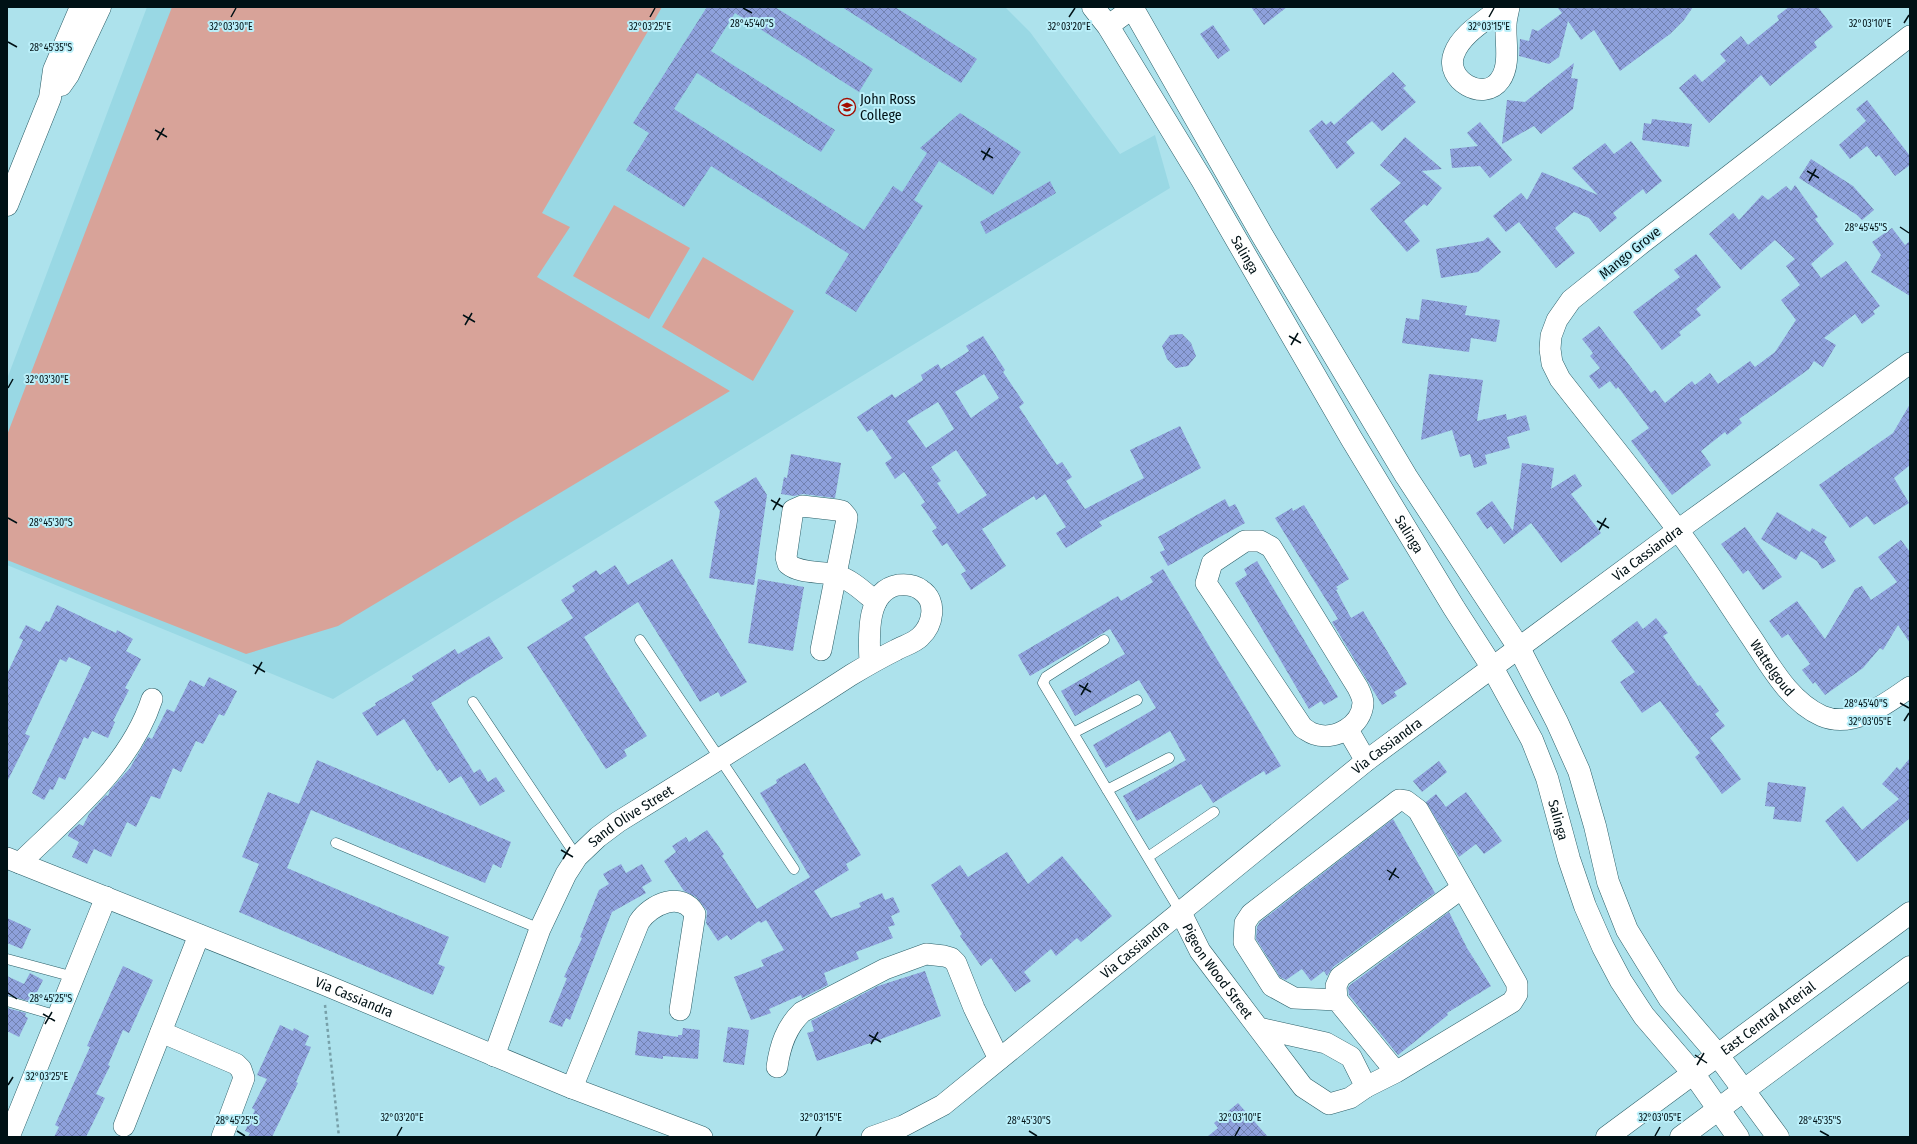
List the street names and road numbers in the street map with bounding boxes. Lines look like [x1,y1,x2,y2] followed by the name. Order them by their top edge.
[1596,223,1664,283] street label: Mango Grove
[1227,233,1263,277] street label: Salinga
[1391,512,1427,556] street label: Salinga
[1609,521,1686,584] street label: Via Cassiandra
[1747,636,1798,700] street label: Wattelgoud
[1348,714,1425,778] street label: Via Cassiandra
[584,781,677,850] street label: Sand Olive Street
[1545,798,1572,842] street label: Salinga
[1097,916,1172,982] street label: Via Cassiandra
[1179,920,1257,1022] street label: Pigeon Wood Street
[313,973,396,1021] street label: Via Cassiandra
[1717,977,1819,1059] street label: East Central Arterial

